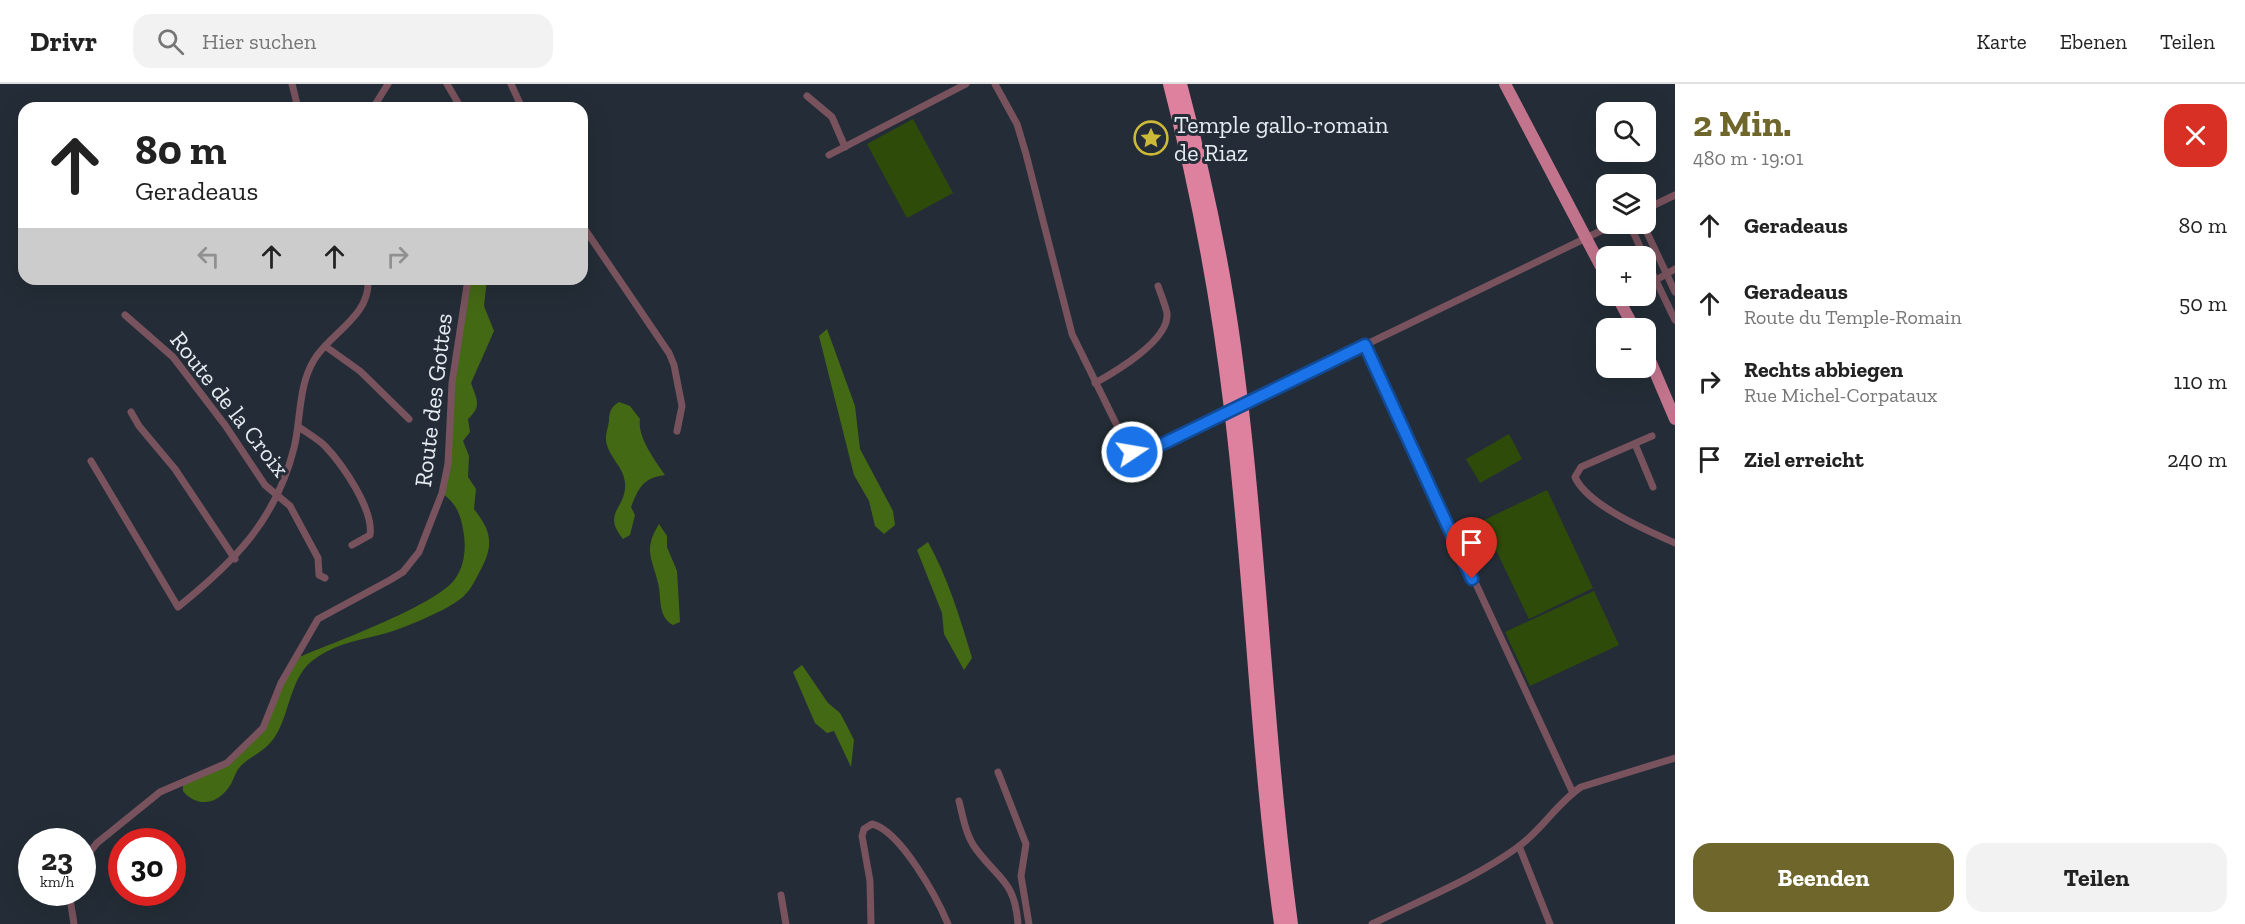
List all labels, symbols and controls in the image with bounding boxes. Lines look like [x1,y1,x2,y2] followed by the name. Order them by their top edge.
[133,14,553,68] search box
[30,25,97,58] text: Drivr
[154,25,187,58] icon: search
[202,28,316,55] text: Hier suchen
[1977,29,2027,54] text: Karte
[2060,29,2127,54] text: Ebenen
[2160,29,2215,54] text: Teilen
[1596,102,1656,378] map controls
[1596,102,1656,162] button: search
[1693,102,1792,145] text: 2 Min.
[2164,104,2227,167] button: close
[1174,110,1389,167] place label: Temple gallo-romain de Riaz
[1133,120,1169,156] place icon: Temple gallo-romain de Riaz
[135,124,226,175] text: 80 m
[36,126,114,204] icon: ahead
[1693,146,1803,170] text: 480 m · 19:01
[1596,174,1656,234] button: layers
[135,175,258,207] text: Geradeaus
[1693,209,1726,242] icon: ahead
[1744,212,1848,239] text: Geradeaus
[2179,212,2227,239] text: 80 m
[192,240,225,273] icon: left
[255,240,288,273] icon: ahead
[318,240,351,273] icon: ahead
[381,240,414,273] icon: right
[1596,246,1656,306] button: +
[1744,278,1848,305] text: Geradeaus
[1693,287,1726,320] icon: ahead
[2179,290,2227,317] text: 50 m
[1744,305,1962,329] text: Route du Temple-Romain
[408,311,458,489] street label: Route des Gottes
[1596,318,1656,378] button: −
[164,326,296,482] street label: Route de la Croix
[1744,356,1903,383] text: Rechts abbiegen
[1693,365,1726,398] icon: right
[2173,368,2227,395] text: 110 m
[1744,383,1937,407] text: Rue Michel-Corpataux
[1100,420,1164,484] position arrow
[1693,443,1726,476] icon: arrive
[1744,446,1864,473] text: Ziel erreicht
[2167,446,2227,473] text: 240 m
[1446,517,1497,579] pin
[1455,526,1488,559] icon: arrive
[108,828,186,906] speed limit sign: 30
[41,842,73,878] text: 23
[1693,843,1954,912] button: Beenden
[1966,843,2227,912] button: Teilen
[40,873,74,891] text: km/h

